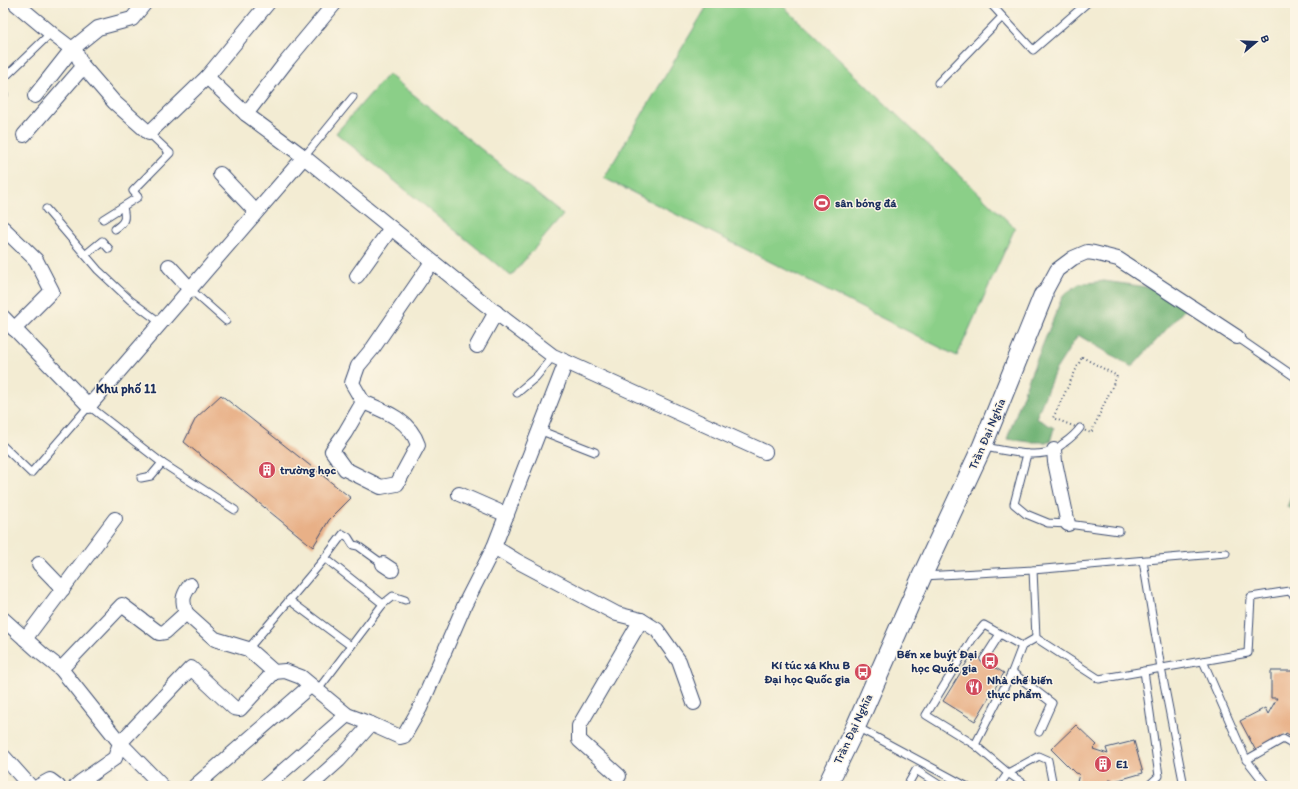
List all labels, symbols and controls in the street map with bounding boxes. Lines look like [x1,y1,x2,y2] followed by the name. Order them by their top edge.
[1236,22,1276,62] north arrow
[1258,33,1272,44] text: B
[812,193,832,213] sports icon: sân bóng đá
[835,196,897,211] place label: sân bóng đá
[96,381,156,397] district label: Khu phố 11
[966,396,1008,472] street label: Trần Đại Nghĩa
[257,460,277,480] building icon: trường học
[280,463,336,478] place label: trường học
[897,647,977,676] place label: Bến xe buýt Đại học Quốc gia
[980,651,1000,671] bus stop icon: Bến xe buýt Đại học Quốc gia
[764,658,850,687] place label: Kí túc xá Khu B Đại học Quốc gia
[853,662,873,682] bus stop icon: Kí túc xá Khu B Đại học Quốc gia
[987,673,1053,702] place label: Nhà chế biến thực phẩm
[964,677,984,697] restaurant icon: Nhà chế biến thực phẩm
[831,692,875,766] street label: Trần Đại Nghĩa
[1093,754,1113,774] building icon: E1
[1116,757,1129,771] place label: E1

